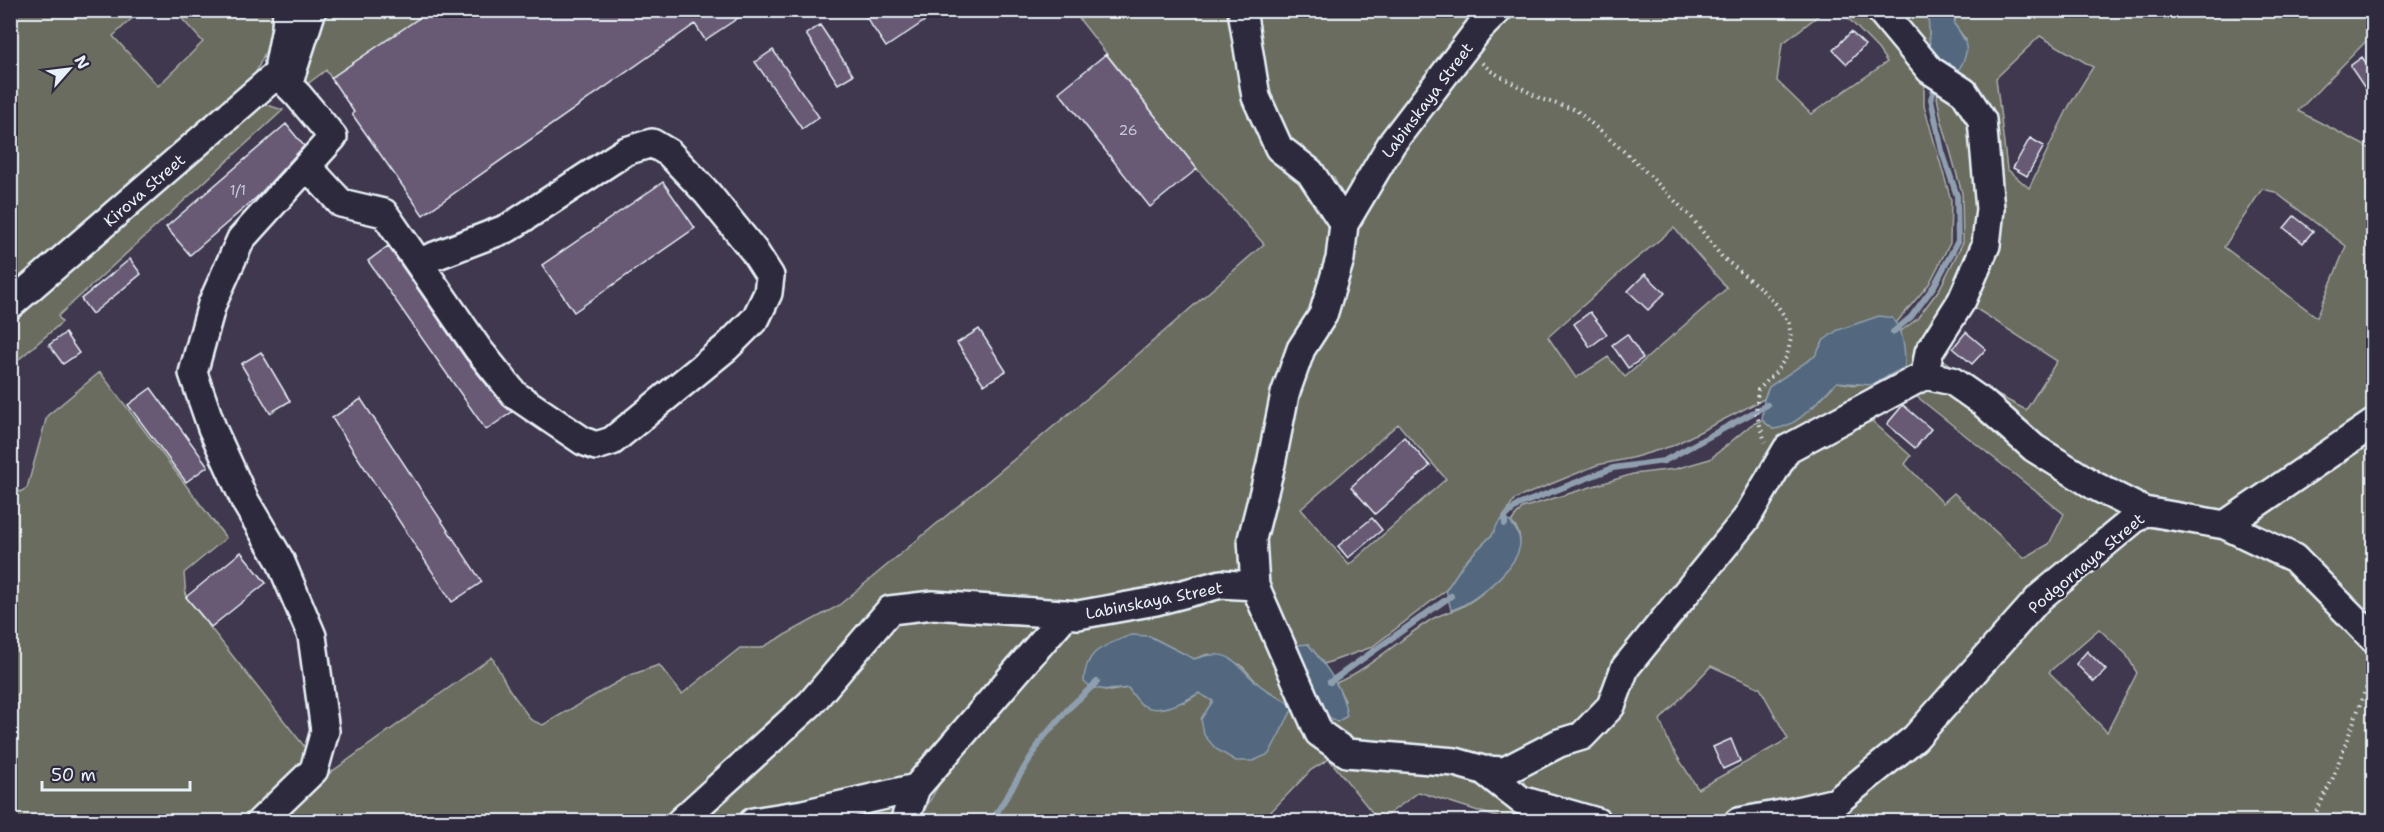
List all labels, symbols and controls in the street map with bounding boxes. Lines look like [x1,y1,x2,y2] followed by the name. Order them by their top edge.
[1377,38,1478,162] street label: Labinskaya Street
[39,39,99,99] north arrow
[70,52,94,73] text: N
[1119,121,1138,139] house number: 26
[99,149,189,232] street label: Kirova Street
[230,181,246,199] house number: 1/1
[2024,509,2149,618] street label: Podgornaya Street
[1084,577,1224,624] street label: Labinskaya Street
[42,754,190,792] scale bar
[51,763,96,787] text: 50 m

